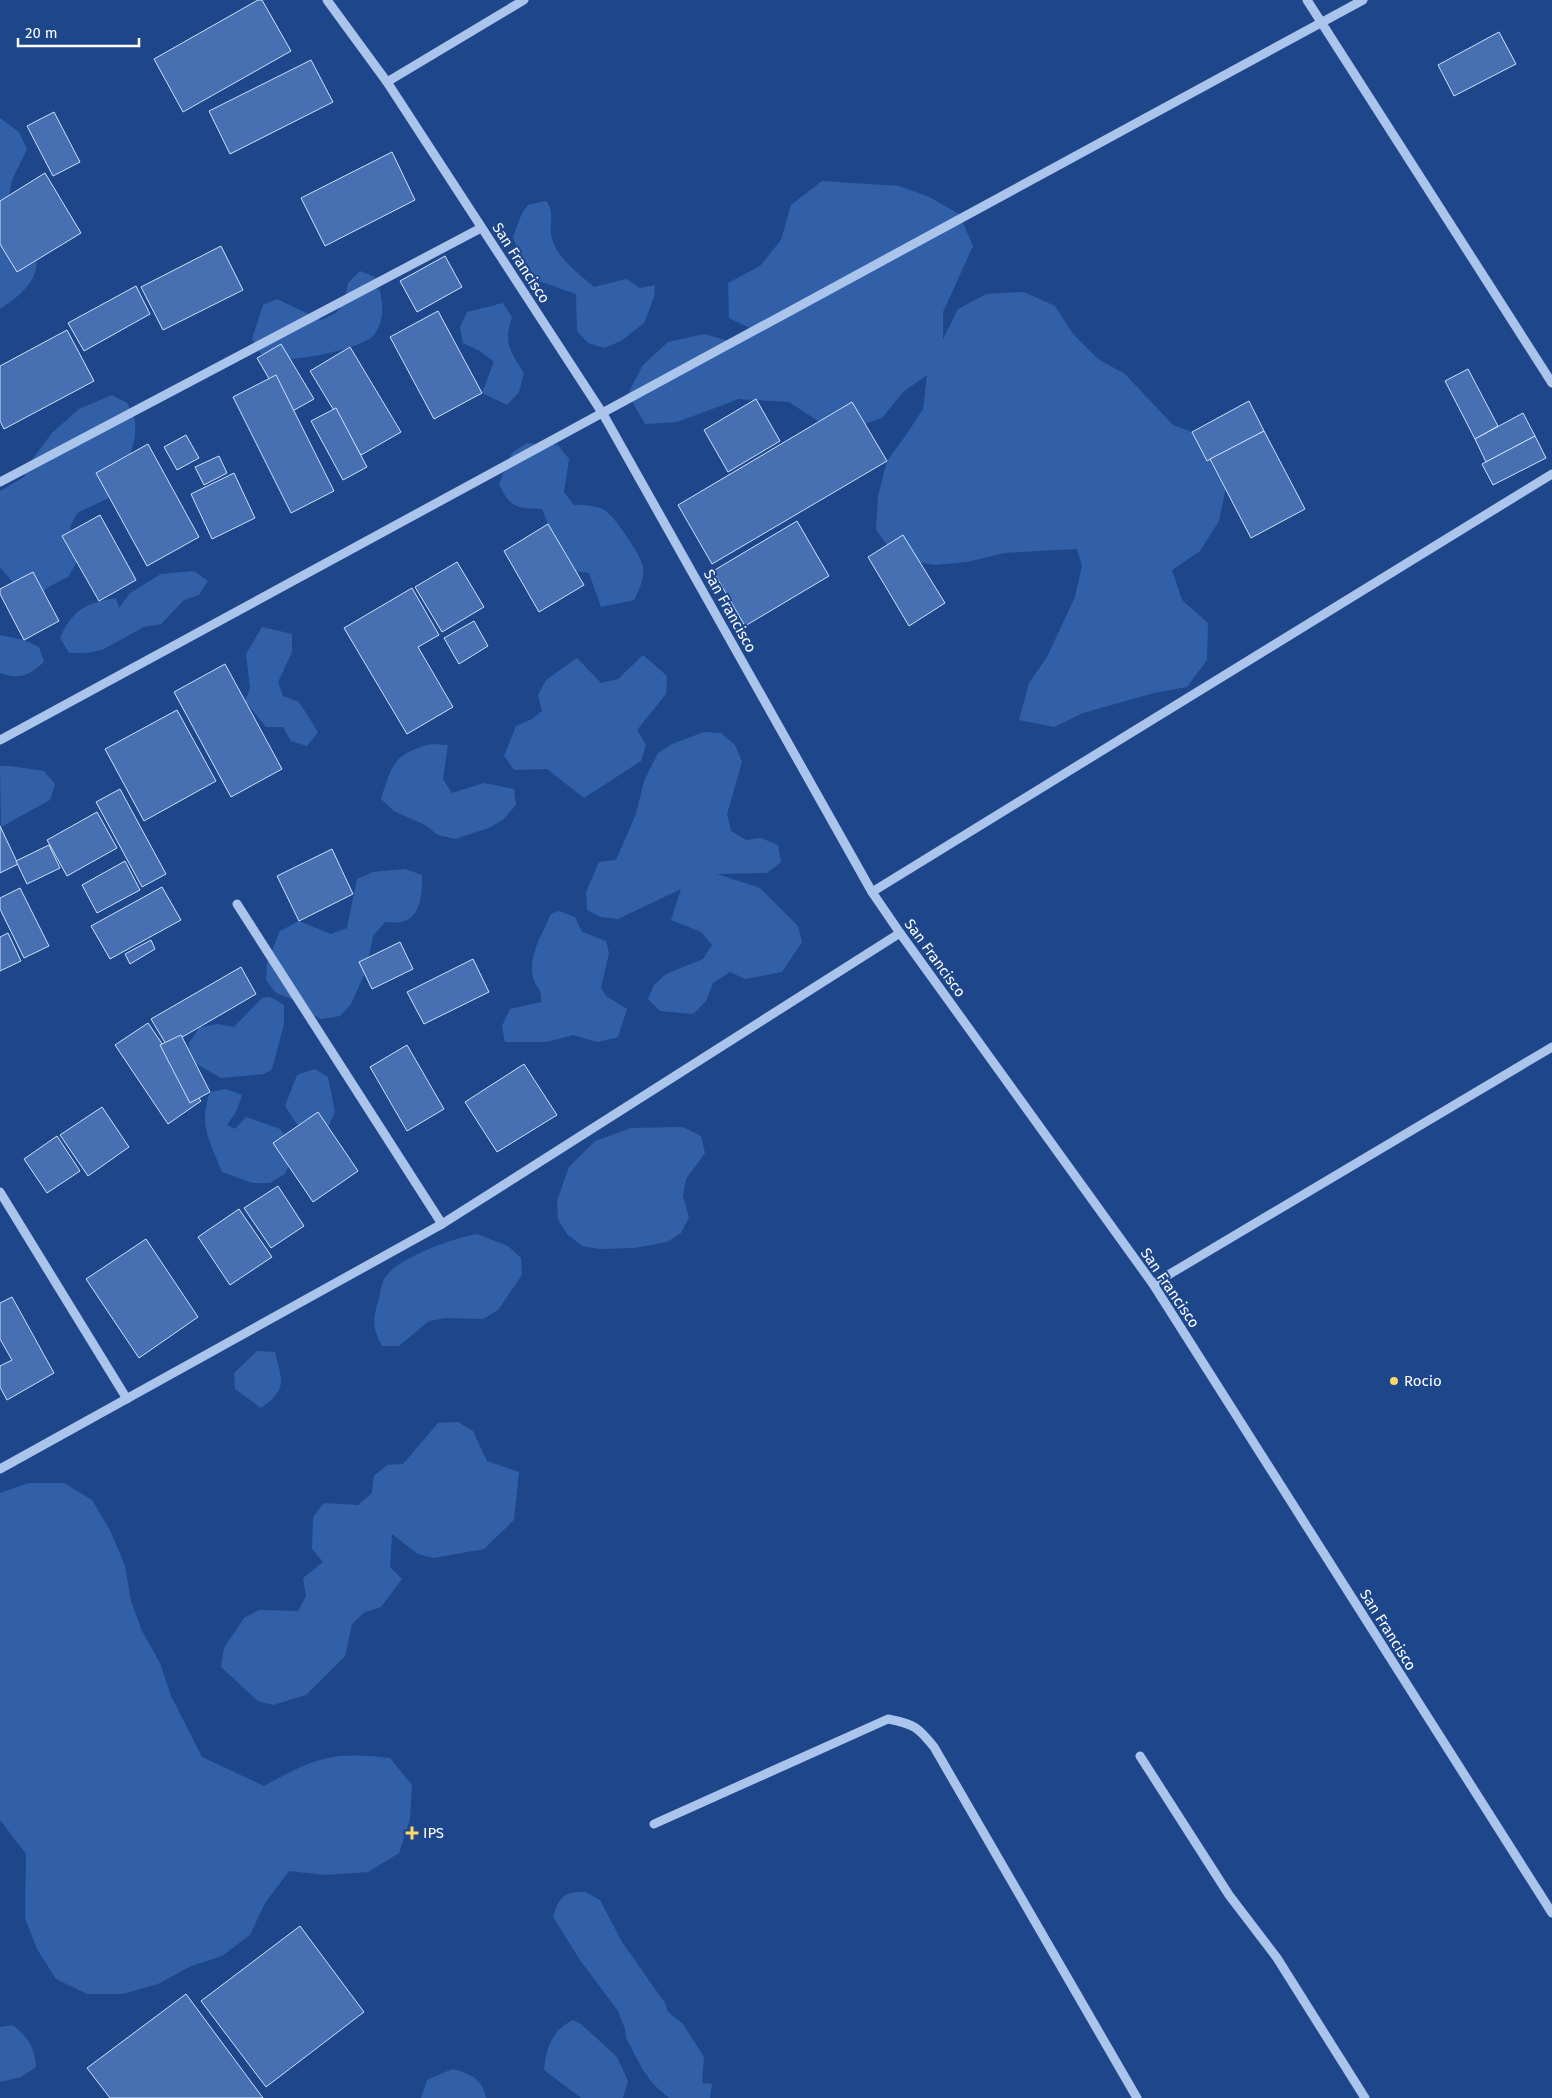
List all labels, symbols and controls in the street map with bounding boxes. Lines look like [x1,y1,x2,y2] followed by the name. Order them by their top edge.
[18,15,139,47] scale bar
[25,24,58,42] text: 20 m
[488,219,554,307] street label: San Francisco
[700,566,760,656] street label: San Francisco
[901,915,969,1001] street label: San Francisco
[1137,1245,1203,1331] street label: San Francisco
[1404,1372,1442,1390] place label: Rocio
[1388,1375,1400,1387] marker: Rocio
[1356,1586,1420,1674] street label: San Francisco
[423,1824,444,1842] place label: IPS
[405,1826,419,1840] marker: IPS

